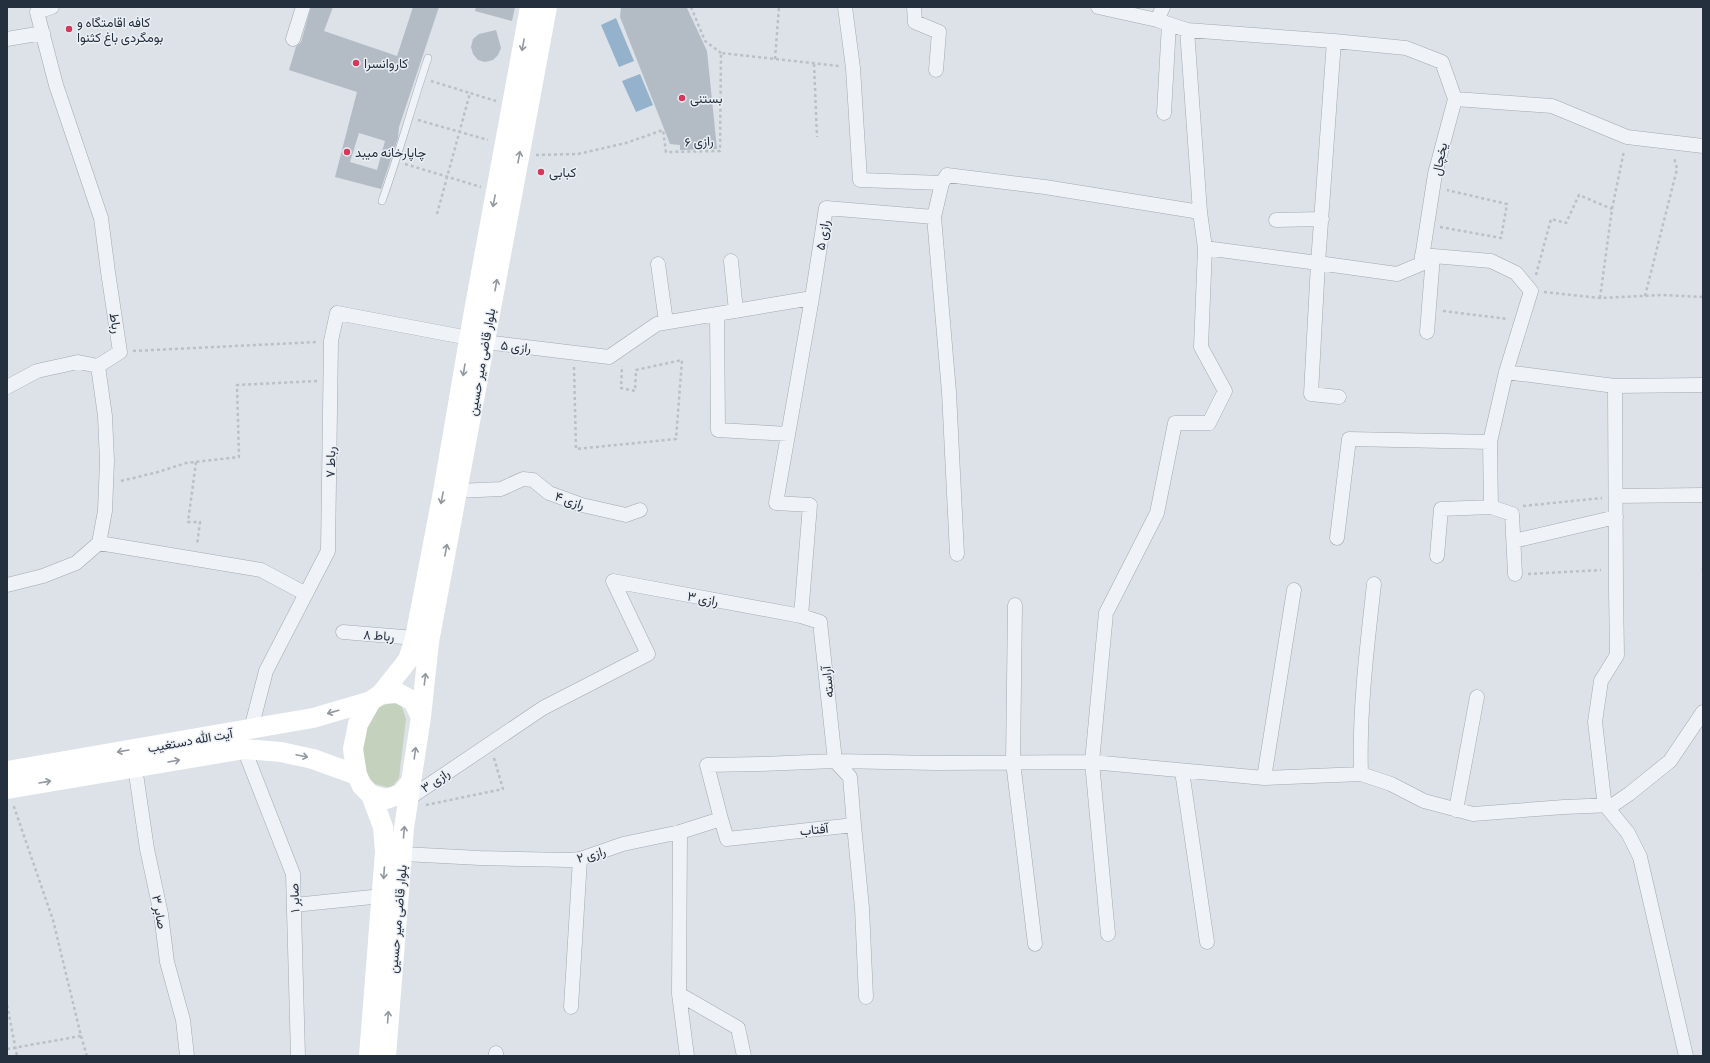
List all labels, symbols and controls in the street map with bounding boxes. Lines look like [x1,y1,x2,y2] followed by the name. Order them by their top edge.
[77,14,164,47] place label: کافه اقامتگاه و بومگردی باغ کثنوا
[64,24,74,34] marker: کافه اقامتگاه و بومگردی باغ کثنوا
[519,38,527,51] one-way arrow
[364,55,408,73] place label: کاروانسرا
[351,58,361,68] marker: کاروانسرا
[690,90,723,108] place label: بستنی
[677,93,687,103] marker: بستنی
[684,132,714,152] street label: رازی ۶
[1428,141,1452,177] street label: یخچال
[355,144,427,162] place label: چاپارخانه میبد
[342,147,352,157] marker: چاپارخانه میبد
[516,151,524,164] one-way arrow
[549,164,576,182] place label: کبابی
[536,167,546,177] marker: کبابی
[490,194,498,207] one-way arrow
[812,219,834,252] street label: رازی ۵
[492,279,500,292] one-way arrow
[464,307,500,417] street label: بلوار قاضی میر حسین
[104,311,126,335] street label: رباط
[500,336,532,358] street label: رازی ۵
[460,363,468,376] one-way arrow
[322,446,340,478] street label: رباط ۷
[553,488,587,514] street label: رازی ۴
[438,491,446,504] one-way arrow
[443,544,451,557] one-way arrow
[686,587,720,611] street label: رازی ۳
[363,626,395,646] street label: رباط ۸
[817,664,839,699] street label: آراسته
[421,672,429,685] one-way arrow
[327,709,340,716] one-way arrow
[146,724,235,757] street label: آیت الله دستغیب
[117,747,130,755] one-way arrow
[412,747,420,760] one-way arrow
[295,753,308,761] one-way arrow
[167,757,180,765] one-way arrow
[418,765,454,797] street label: رازی ۳
[39,778,52,786] one-way arrow
[799,819,830,840] street label: آفتاب
[401,826,408,839] one-way arrow
[575,842,608,868] street label: رازی ۲
[384,864,412,974] street label: بلوار قاضی میر حسین
[380,866,387,879] one-way arrow
[285,883,305,913] street label: صابر ۱
[147,894,171,931] street label: صابر ۳
[385,1011,392,1024] one-way arrow

